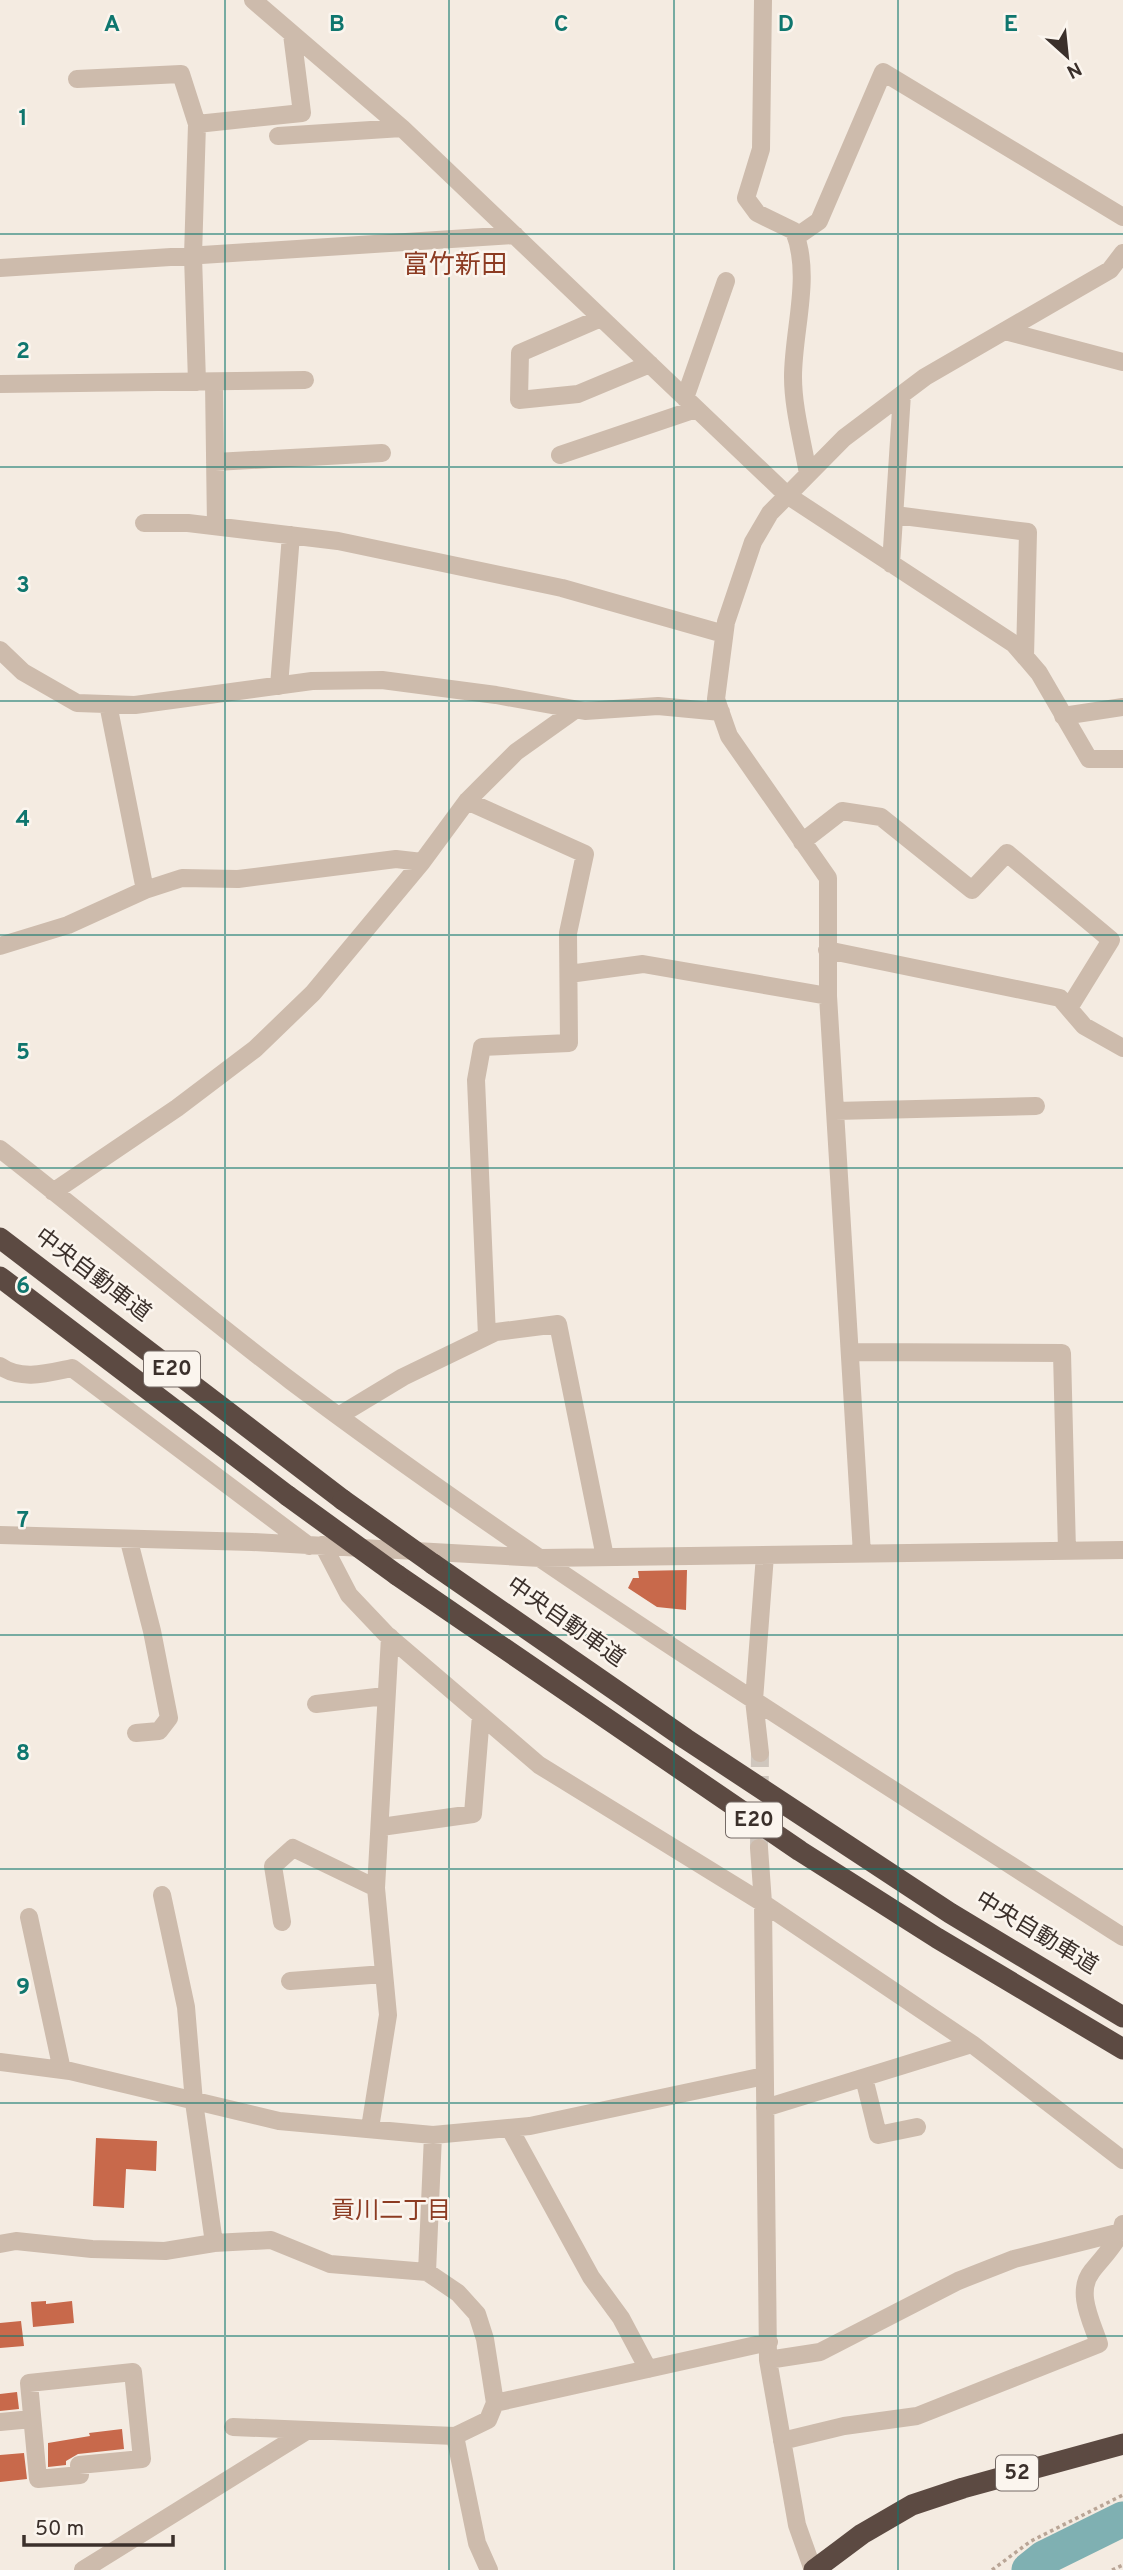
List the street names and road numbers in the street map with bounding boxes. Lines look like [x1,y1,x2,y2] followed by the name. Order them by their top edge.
[28,1223,156,1329] street label: 中央自動車道
[144,1352,200,1386] road number: E20
[500,1572,630,1674] street label: 中央自動車道
[726,1802,782,1838] road number: E20
[969,1886,1103,1982] street label: 中央自動車道
[996,2456,1038,2490] road number: 52

